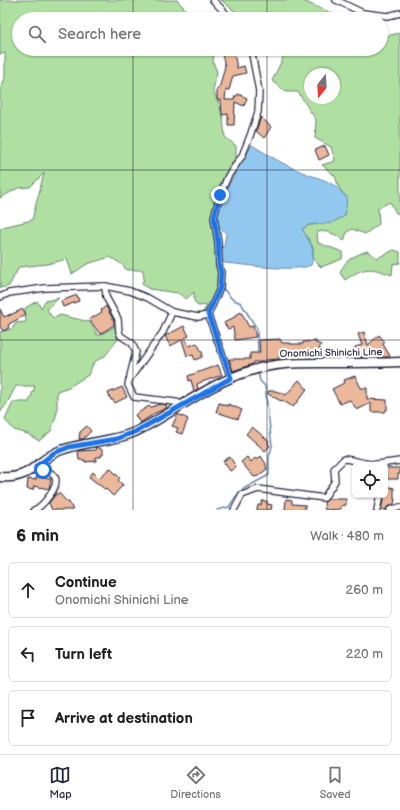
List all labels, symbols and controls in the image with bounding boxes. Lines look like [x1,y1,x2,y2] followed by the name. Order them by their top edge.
[12,12,388,56] search box
[26,23,48,45] icon: search
[58,25,141,44] text: Search here
[304,68,340,104] north arrow
[211,186,229,204] route end
[280,346,383,360] street label: Onomichi Shinichi Line
[34,461,52,479] route start
[352,462,388,498] map controls
[352,462,388,498] button: locate
[16,526,59,546] text: 6 min
[310,528,384,544] text: Walk · 480 m
[55,573,117,592] text: Continue
[17,579,39,601] icon: ahead
[345,582,383,598] text: 260 m
[55,592,189,608] text: Onomichi Shinichi Line
[17,643,39,665] icon: left
[55,645,112,664] text: Turn left
[346,646,383,662] text: 220 m
[17,707,39,729] icon: arrive
[55,709,193,728] text: Arrive at destination
[49,764,72,801] tab: Map
[170,764,221,801] tab: Directions
[320,764,351,801] tab: Saved

